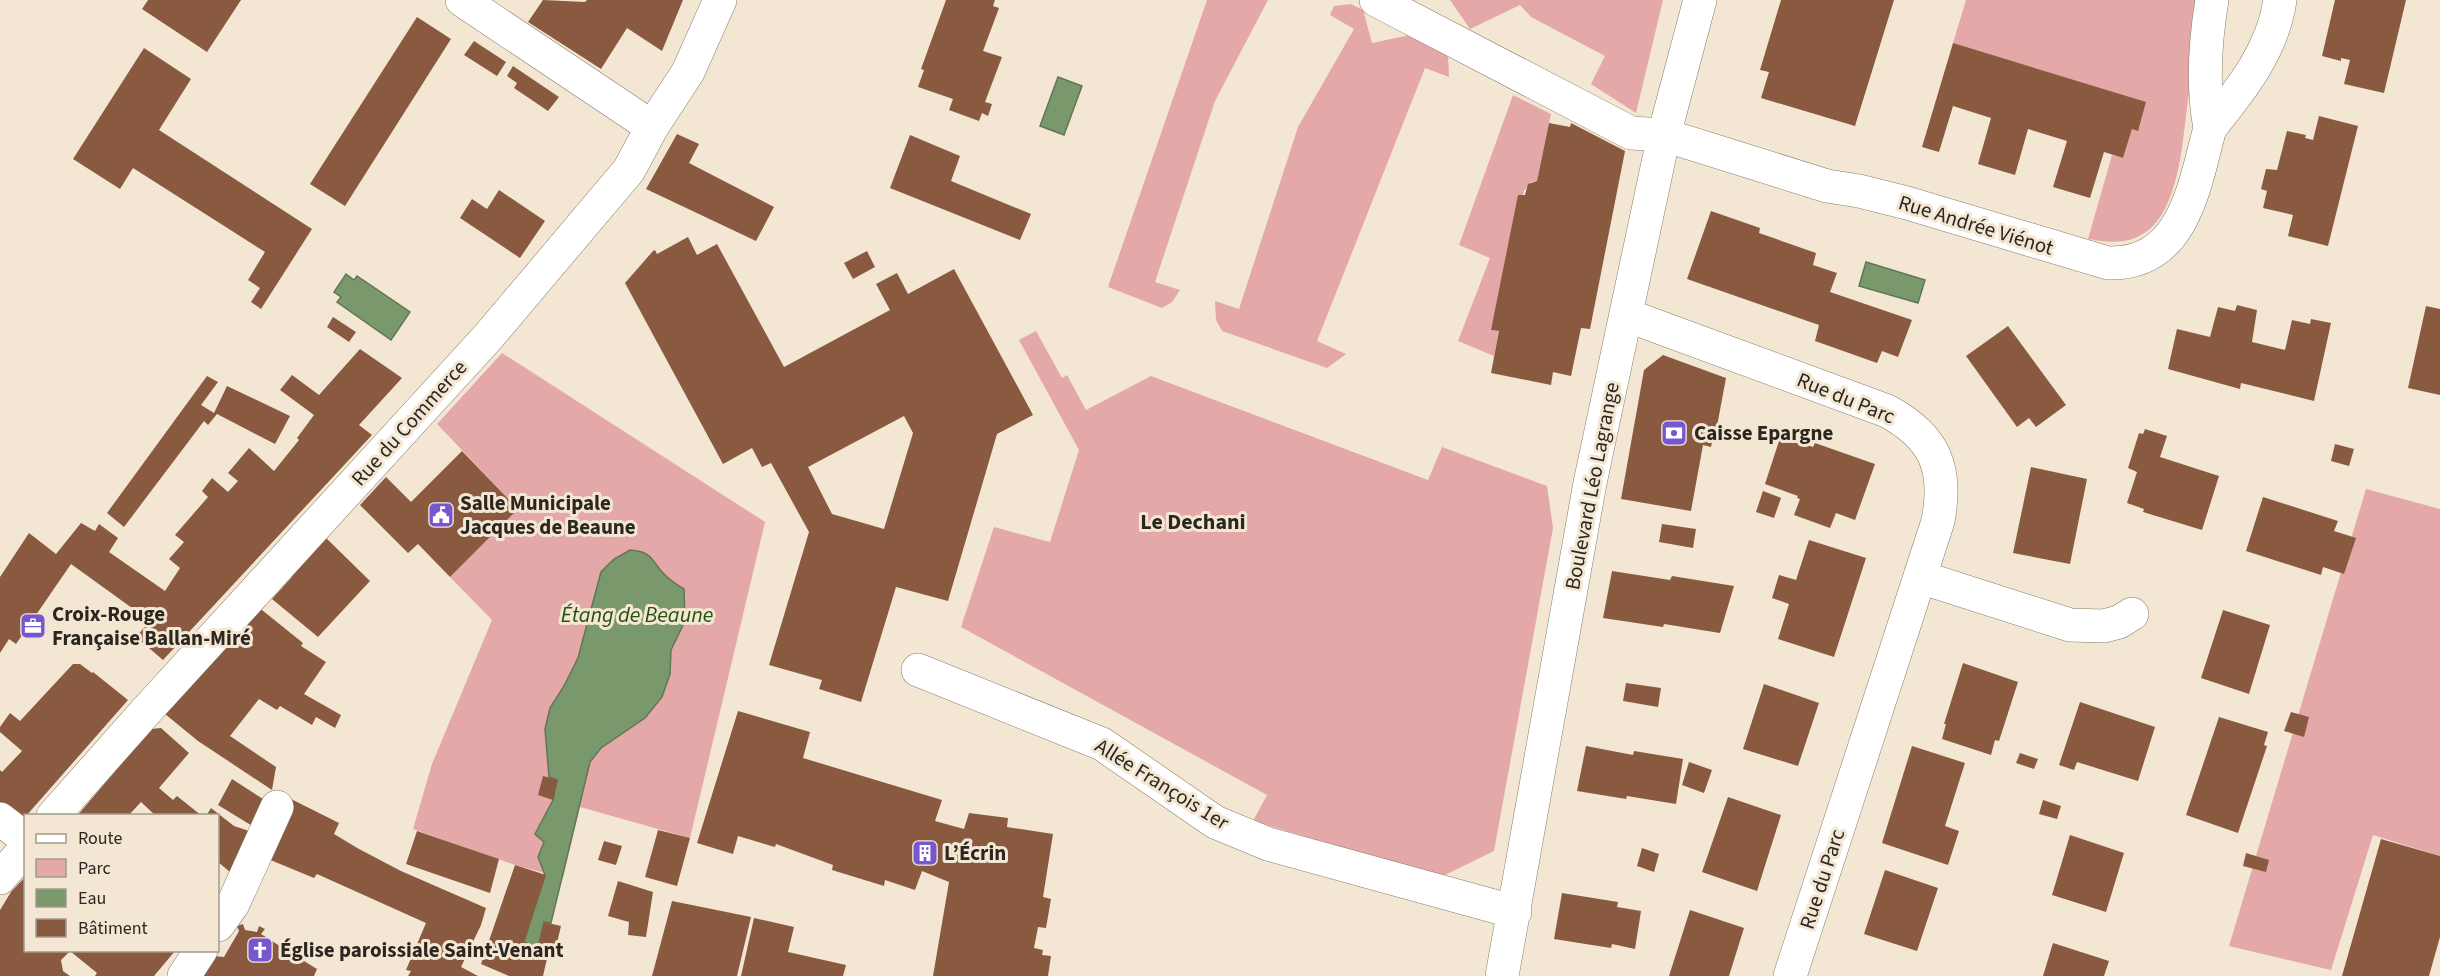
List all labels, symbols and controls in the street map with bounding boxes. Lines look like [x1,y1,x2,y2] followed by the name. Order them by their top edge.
[1895,187,2057,263] street label: Rue Andrée Viénot
[344,353,474,493] street label: Rue du Commerce
[1792,365,1900,431] street label: Rue du Parc
[1557,380,1627,592] street label: Boulevard Léo Lagrange
[1659,418,1689,448] bank icon: Caisse Epargne
[1694,418,1834,448] place label: Caisse Epargne
[460,488,636,542] place label: Salle Municipale Jacques de Beaune
[426,500,456,530] public building icon: Salle Municipale Jacques de Beaune
[1140,506,1246,538] district label: Le Dechani
[52,599,251,653] place label: Croix-Rouge Française Ballan-Miré
[561,599,713,631] water label: Étang de Beaune
[18,611,48,641] office icon: Croix-Rouge Française Ballan-Miré
[1089,731,1235,838] street label: Allée François 1er
[24,814,219,952] legend
[1792,825,1852,933] street label: Rue du Parc
[78,826,122,851] text: Route
[910,838,940,868] building icon: L’Écrin
[944,838,1006,868] place label: L’Écrin
[78,856,111,881] text: Parc
[78,886,106,911] text: Eau
[78,916,148,941] text: Bâtiment
[245,935,275,965] church icon: Église paroissiale Saint-Venant
[280,935,564,965] place label: Église paroissiale Saint-Venant

